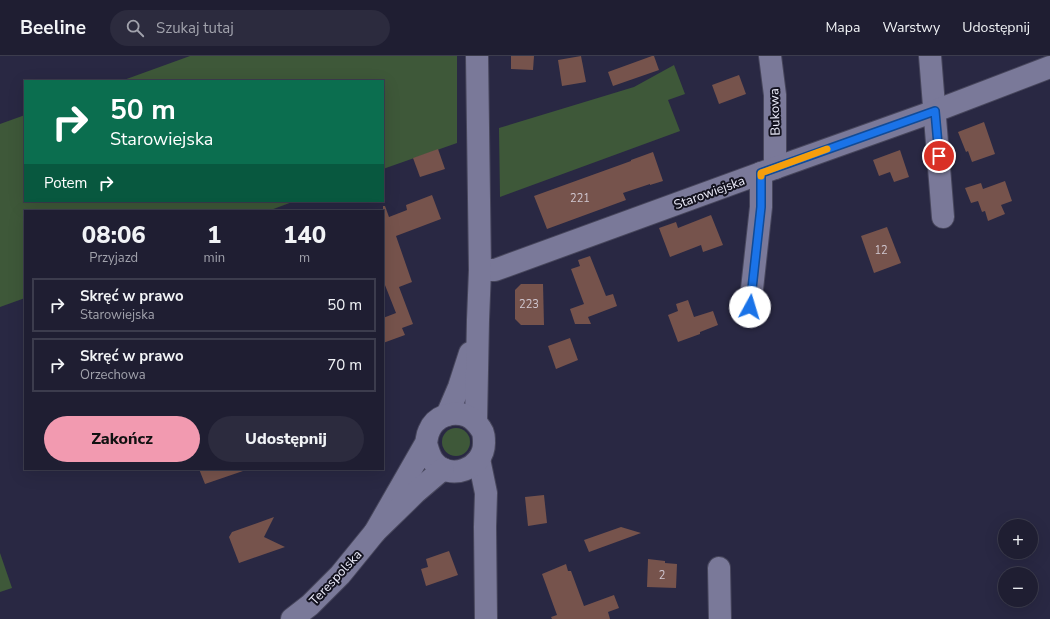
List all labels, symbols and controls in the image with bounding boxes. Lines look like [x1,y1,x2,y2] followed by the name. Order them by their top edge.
[110,10,390,46] search box
[20,15,86,41] text: Beeline
[124,17,146,39] icon: search
[156,18,234,38] text: Szukaj tutaj
[825,18,860,37] text: Mapa
[882,18,940,37] text: Warstwy
[962,18,1030,37] text: Udostępnij
[765,88,785,136] street label: Bukowa
[110,91,176,129] text: 50 m
[44,96,96,148] icon: right
[110,127,213,151] text: Starowiejska
[922,139,956,173] pin
[928,145,950,167] icon: arrive
[95,172,117,194] icon: right
[671,172,747,214] street label: Starowiejska
[44,173,87,193] text: Potem
[570,191,590,206] house number: 221
[82,219,146,251] text: 08:06
[207,219,222,251] text: 1
[283,219,326,251] text: 140
[874,243,888,258] house number: 12
[89,249,138,267] text: Przyjazd
[204,249,225,267] text: min
[299,249,310,267] text: m
[80,286,184,306] text: Skręć w prawo
[729,286,771,328] position arrow
[46,294,68,316] icon: right
[327,295,362,315] text: 50 m
[519,297,539,312] house number: 223
[80,306,155,324] text: Starowiejska
[80,346,184,366] text: Skręć w prawo
[46,354,68,376] icon: right
[327,355,362,375] text: 70 m
[80,366,146,384] text: Orzechowa
[44,416,200,462] button: Zakończ
[208,416,364,462] button: Udostępnij
[998,519,1038,607] map controls
[998,519,1038,559] button: +
[305,546,366,609] street label: Terespolska
[998,567,1038,607] button: −
[659,568,665,583] house number: 2

